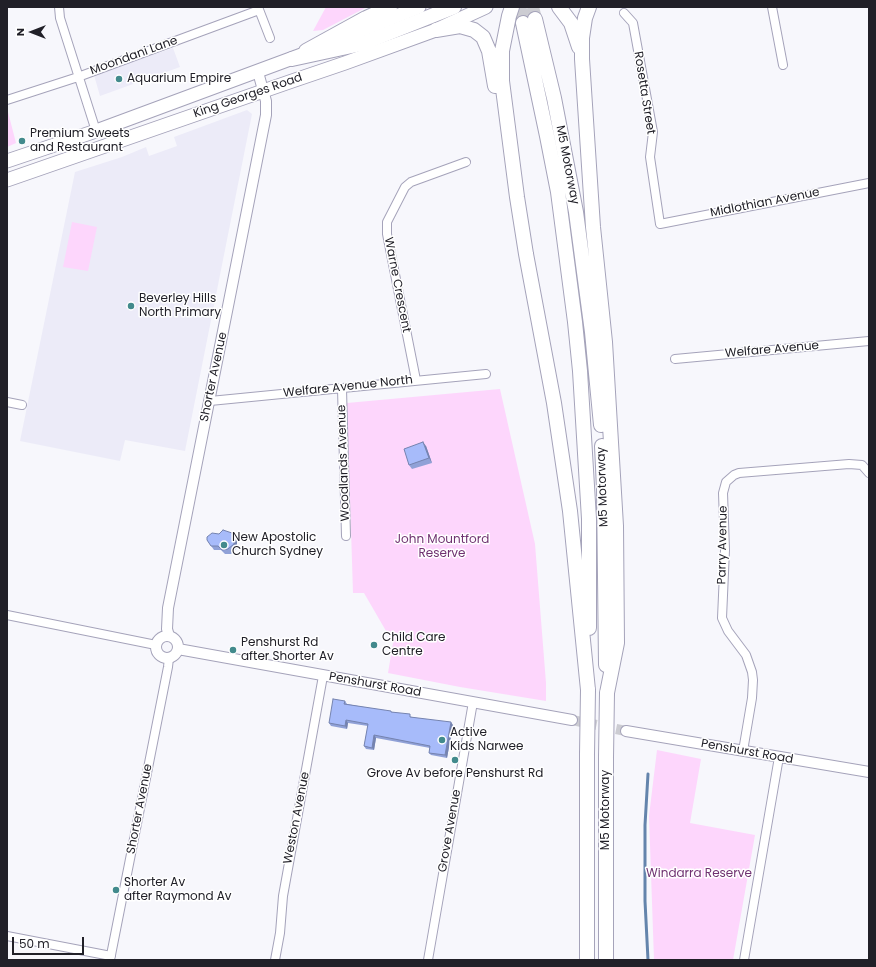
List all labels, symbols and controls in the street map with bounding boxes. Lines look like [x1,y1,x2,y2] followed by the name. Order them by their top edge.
[12,12,52,52] north arrow
[12,28,28,36] text: N
[88,34,180,78] street label: Moondani Lane
[630,50,658,136] street label: Rosetta Street
[192,71,304,121] street label: King Georges Road
[127,72,231,86] place label: Aquarium Empire
[114,74,124,84] marker: Aquarium Empire
[552,124,582,206] street label: M5 Motorway
[30,127,130,155] place label: Premium Sweets and Restaurant
[17,136,27,146] marker: Premium Sweets and Restaurant
[709,185,821,221] street label: Midlothian Avenue
[381,236,413,334] street label: Warne Crescent
[139,292,221,320] place label: Beverley Hills North Primary
[126,301,136,311] marker: Beverley Hills North Primary
[197,331,231,423] street label: Shorter Avenue
[724,339,820,361] street label: Welfare Avenue
[283,373,413,401] street label: Welfare Avenue North
[335,405,353,521] street label: Woodlands Avenue
[594,447,612,527] street label: M5 Motorway
[715,505,731,585] street label: Parry Avenue
[232,531,323,559] place label: New Apostolic Church Sydney
[395,533,489,561] park label: John Mountford Reserve
[219,540,229,550] marker: New Apostolic Church Sydney
[382,631,445,659] place label: Child Care Centre
[241,636,334,664] place label: Penshurst Rd after Shorter Av
[369,640,379,650] marker: Child Care Centre
[228,645,238,655] marker: Penshurst Rd after Shorter Av
[328,670,422,700] street label: Penshurst Road
[450,726,523,754] place label: Active Kids Narwee
[437,735,447,745] marker: Active Kids Narwee
[700,737,794,767] street label: Penshurst Road
[450,755,460,765] marker: Grove Av before Penshurst Rd
[124,763,156,855] street label: Shorter Avenue
[367,767,543,781] place label: Grove Av before Penshurst Rd
[599,770,613,850] street label: M5 Motorway
[281,771,313,865] street label: Weston Avenue
[436,788,464,874] street label: Grove Avenue
[646,867,752,881] park label: Windarra Reserve
[124,876,232,904] place label: Shorter Av after Raymond Av
[111,885,121,895] marker: Shorter Av after Raymond Av
[14,929,86,955] scale bar
[19,935,50,952] text: 50 m

